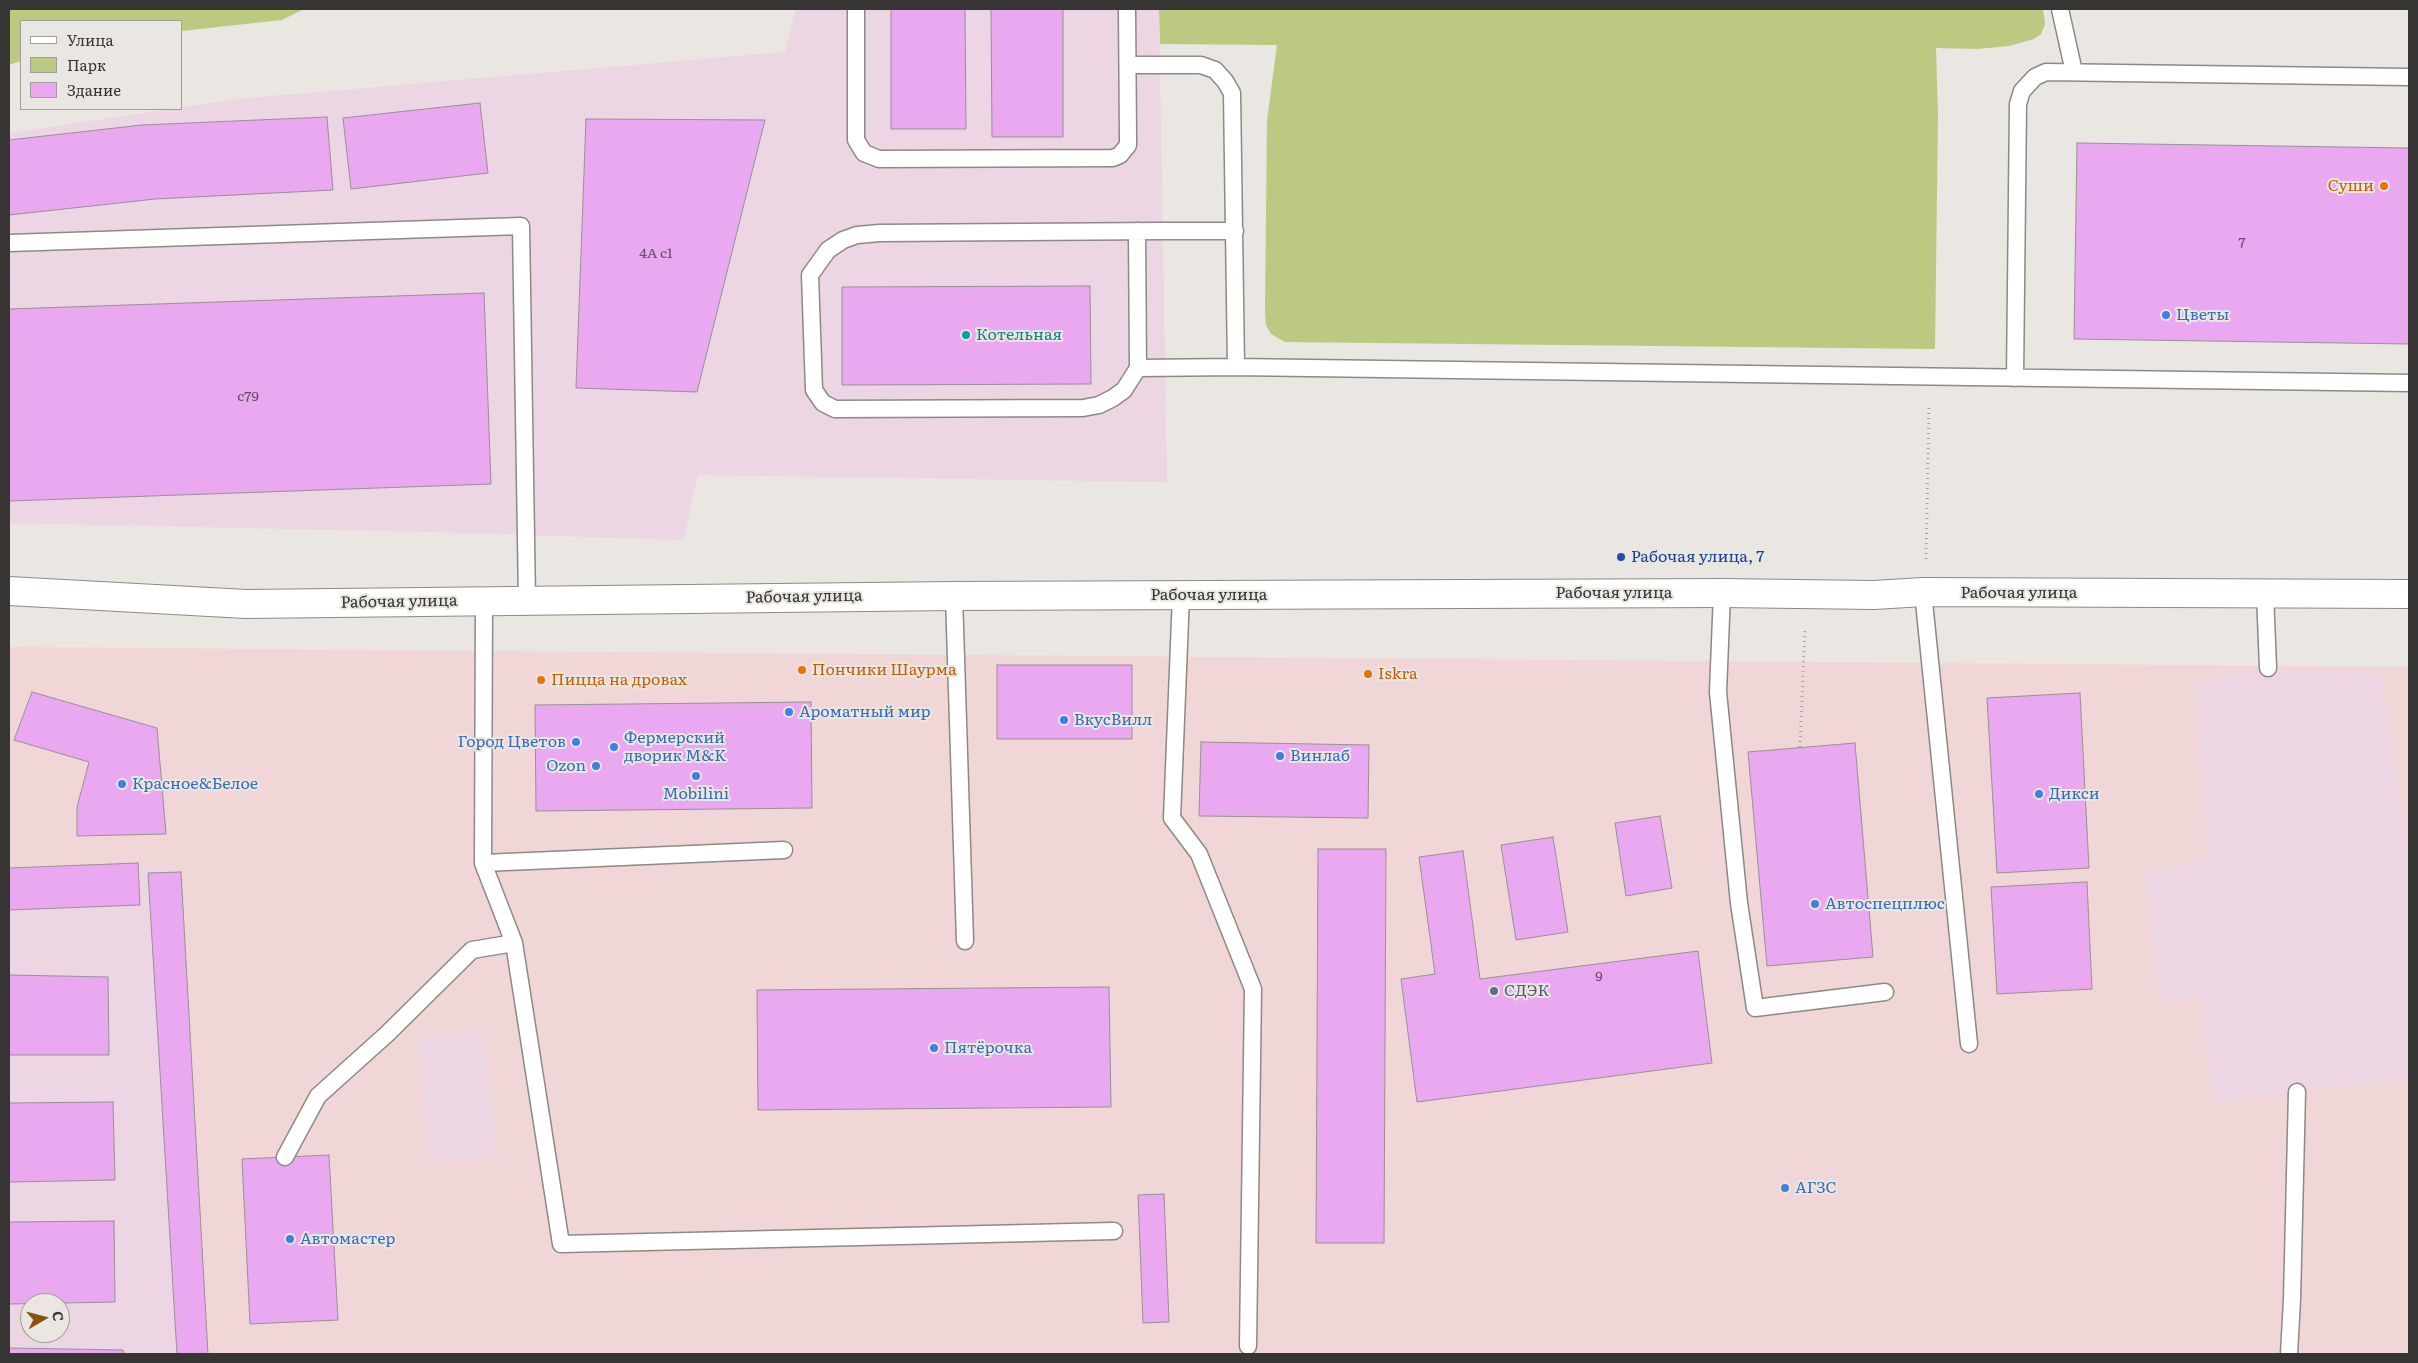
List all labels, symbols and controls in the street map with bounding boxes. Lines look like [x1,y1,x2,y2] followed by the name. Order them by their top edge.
[20,20,182,110] legend
[67,28,114,51] text: Улица
[67,53,106,76] text: Парк
[67,78,121,101] text: Здание
[2328,176,2374,196] place label: Суши
[2378,180,2390,192] marker: Суши
[2238,235,2246,251] house number: 7
[639,246,673,262] house number: 4А с1
[2176,305,2229,325] place label: Цветы
[2160,309,2172,321] marker: Цветы
[976,325,1062,345] place label: Котельная
[960,329,972,341] marker: Котельная
[237,389,259,405] house number: с79
[1631,547,1764,567] place label: Рабочая улица, 7
[1615,551,1627,563] marker: Рабочая улица, 7
[1556,583,1672,603] street label: Рабочая улица
[1961,583,2077,603] street label: Рабочая улица
[1151,585,1267,605] street label: Рабочая улица
[745,586,863,608] street label: Рабочая улица
[340,591,458,613] street label: Рабочая улица
[812,660,957,680] place label: Пончики Шаурма
[796,664,808,676] marker: Пончики Шаурма
[1378,664,1418,684] place label: Iskra
[1362,668,1374,680] marker: Iskra
[551,670,687,690] place label: Пицца на дровах
[535,674,547,686] marker: Пицца на дровах
[799,702,931,722] place label: Ароматный мир
[783,706,795,718] marker: Ароматный мир
[1074,710,1152,730] place label: ВкусВилл
[1058,714,1070,726] marker: ВкусВилл
[624,728,726,766] place label: Фермерский дворик М&K
[458,732,566,752] place label: Город Цветов
[570,736,582,748] marker: Город Цветов
[608,741,620,753] marker: Фермерский дворик М&K
[1290,746,1350,766] place label: Винлаб
[1274,750,1286,762] marker: Винлаб
[546,756,586,776] place label: Ozon
[590,760,602,772] marker: Ozon
[690,770,702,782] marker: Mobilini
[132,774,258,794] place label: Красное&Белое
[116,778,128,790] marker: Красное&Белое
[663,784,729,804] place label: Mobilini
[2049,784,2100,804] place label: Дикси
[2033,788,2045,800] marker: Дикси
[1825,894,1945,914] place label: Автоспецплюс
[1809,898,1821,910] marker: Автоспецплюс
[1595,969,1603,985] house number: 9
[1504,981,1549,1001] place label: СДЭК
[1488,985,1500,997] marker: СДЭК
[944,1038,1032,1058] place label: Пятёрочка
[928,1042,940,1054] marker: Пятёрочка
[1795,1178,1837,1198] place label: АГЗС
[1779,1182,1791,1194] marker: АГЗС
[300,1229,395,1249] place label: Автомастер
[284,1233,296,1245] marker: Автомастер
[20,1293,70,1343] north arrow
[48,1310,69,1322] text: С

